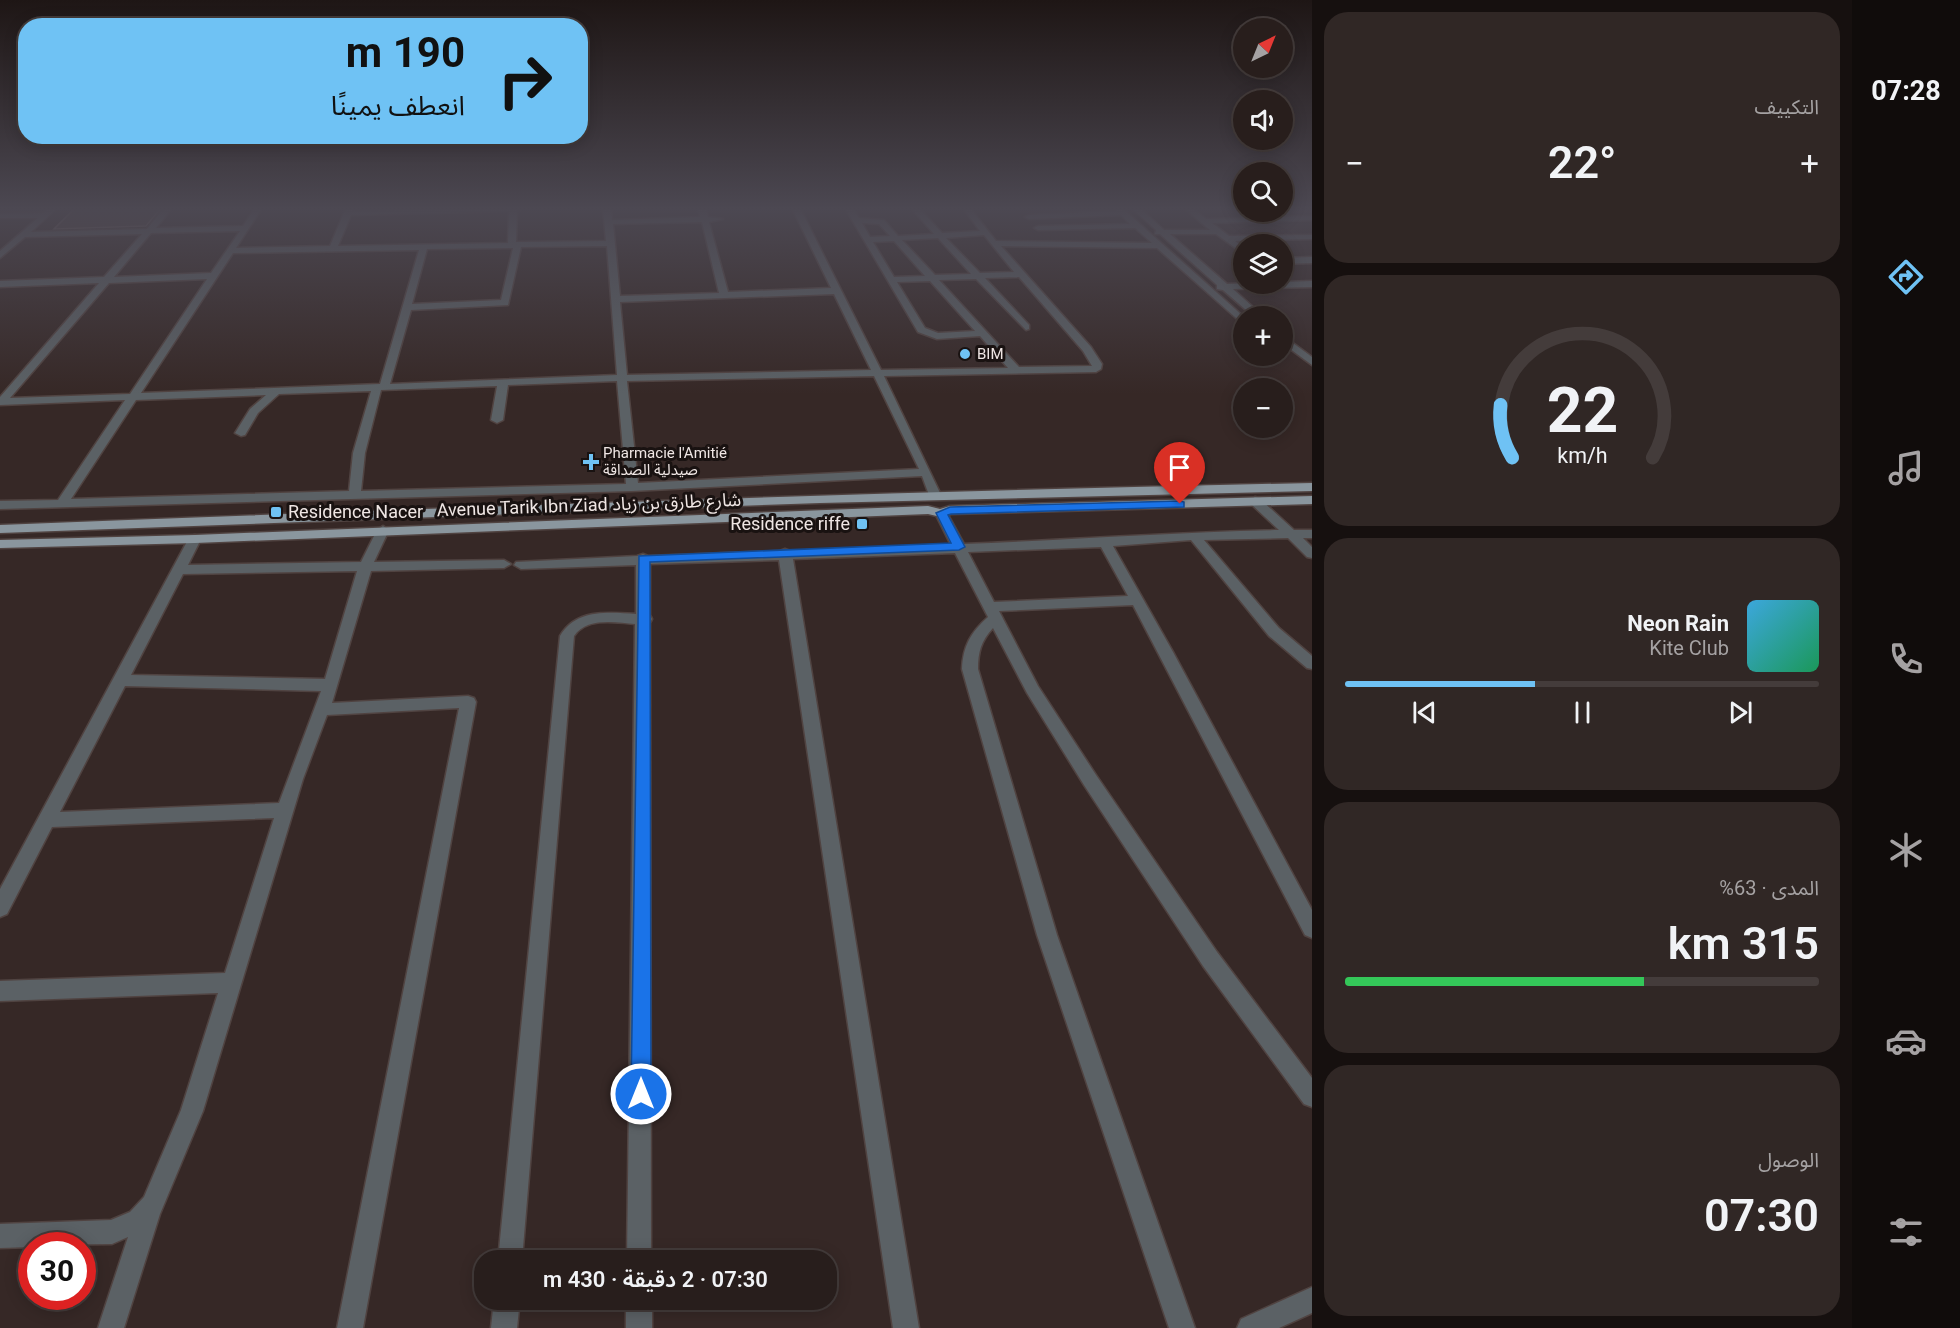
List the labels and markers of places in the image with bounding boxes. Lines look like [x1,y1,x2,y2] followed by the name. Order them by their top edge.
[977,345,1004,363] place label: BIM
[958,347,972,361] marker: BIM
[1154,442,1205,504] pin
[603,444,727,479] place label: Pharmacie l'Amitié صيدلية الصداقة
[584,455,598,469] marker: Pharmacie l'Amitié صيدلية الصداقة
[288,501,423,522] place label: Residence Nacer
[269,505,283,519] marker: Residence Nacer
[730,513,850,534] place label: Residence riffe
[855,517,869,531] marker: Residence riffe

